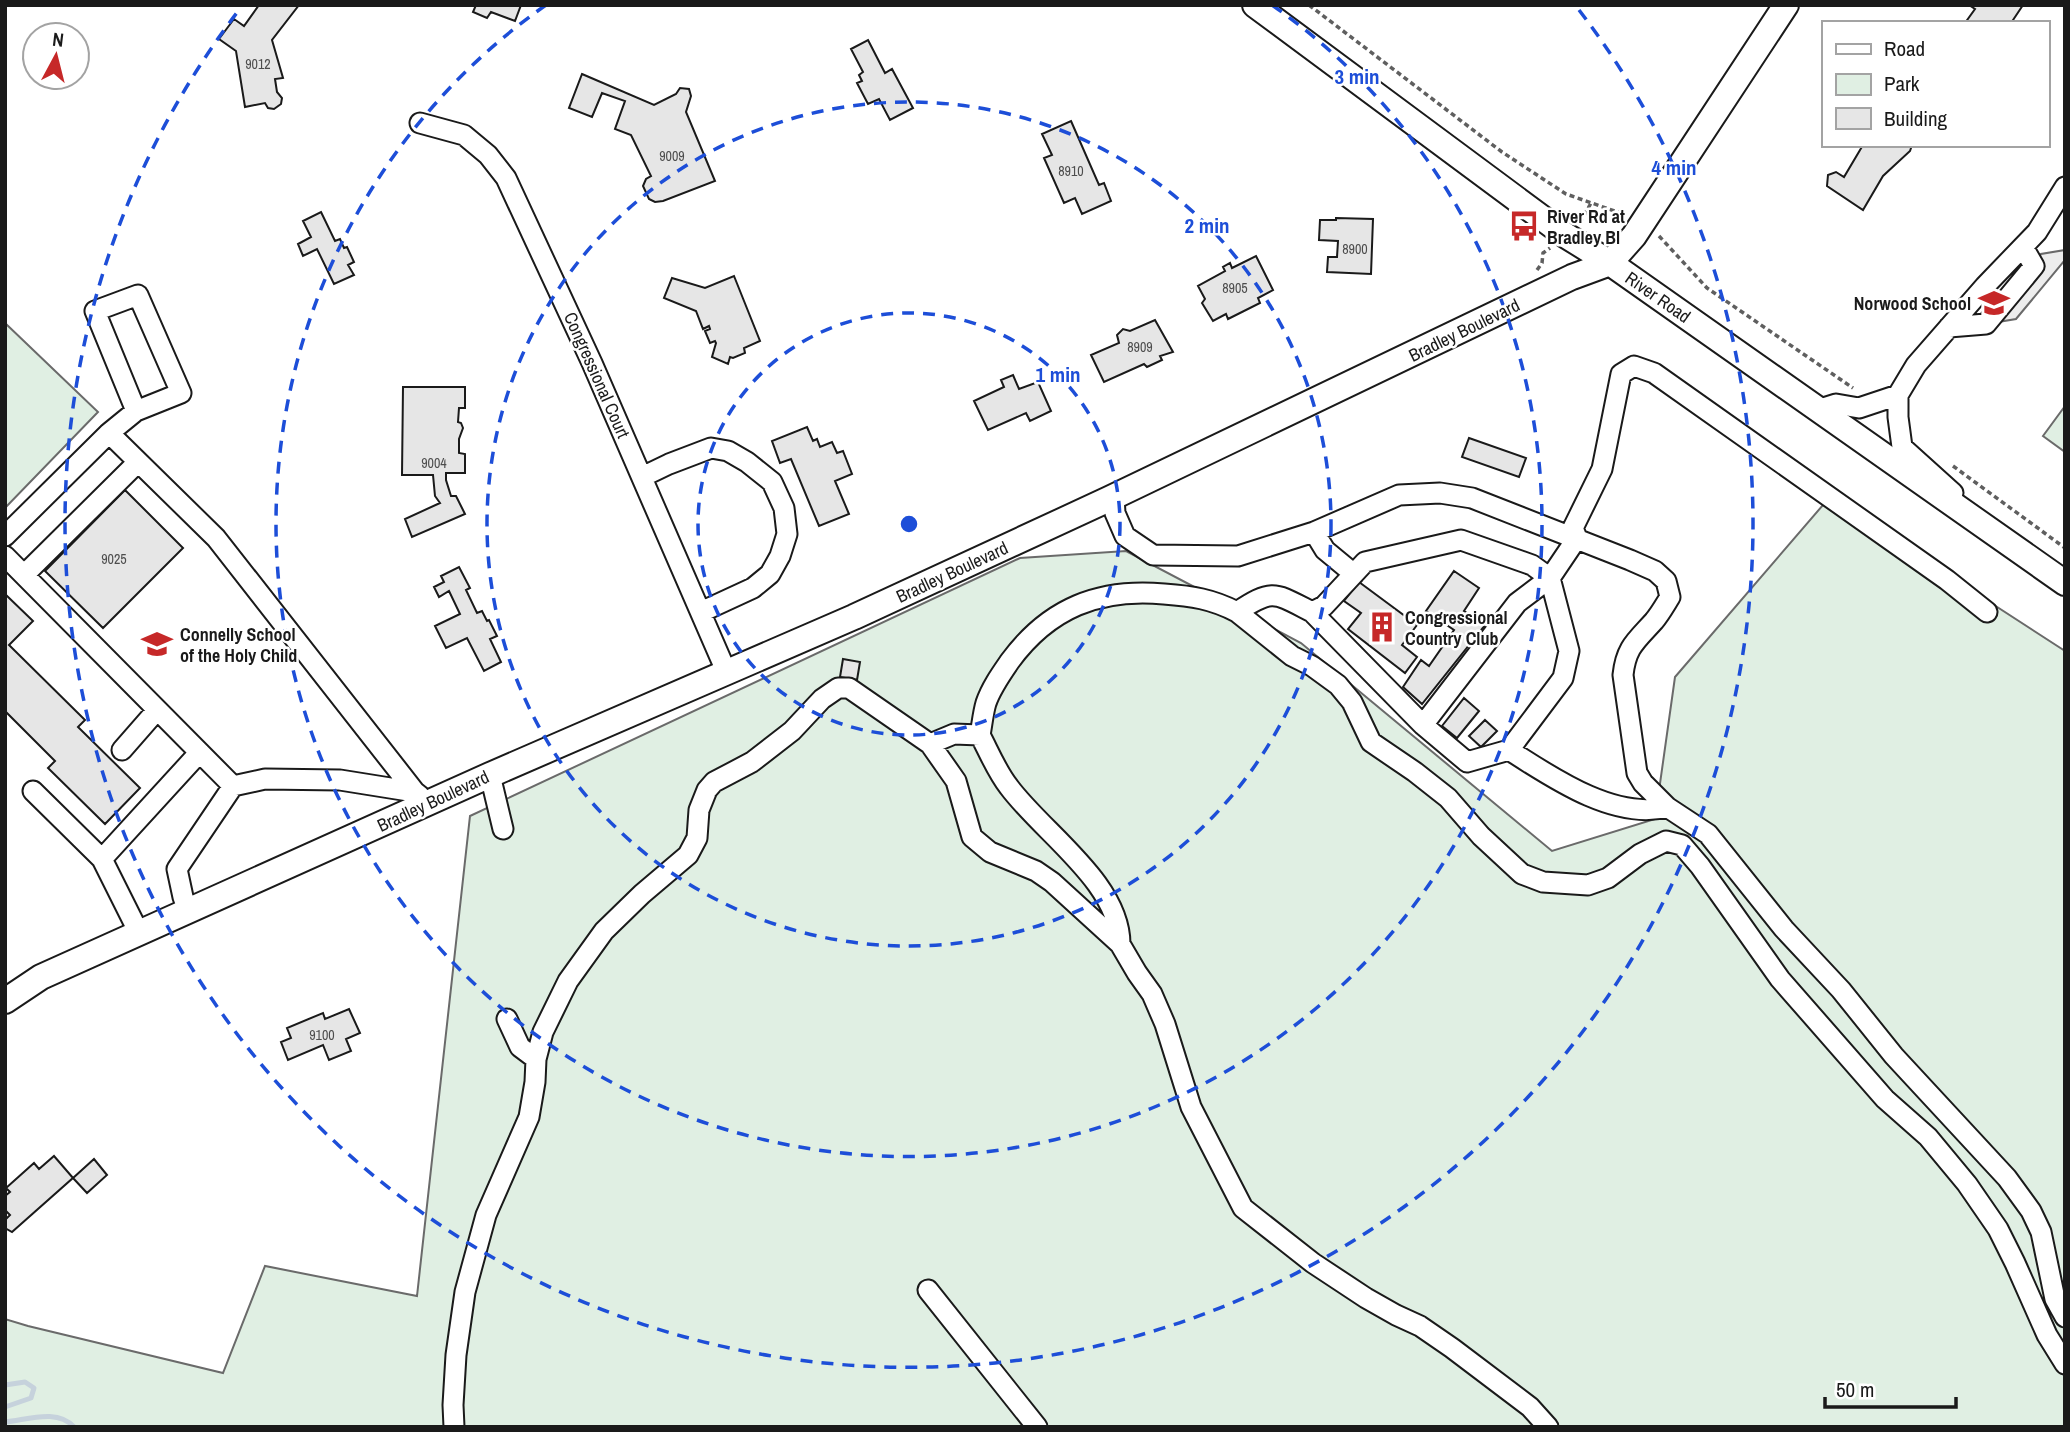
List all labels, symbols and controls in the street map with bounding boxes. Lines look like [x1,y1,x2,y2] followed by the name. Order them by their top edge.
[21,21,91,91] north arrow
[1822,21,2049,147] legend
[51,26,65,53] text: N
[1884,34,1925,63] text: Road
[245,55,271,73] house number: 9012
[1335,62,1379,91] text: 3 min
[1884,69,1920,98] text: Park
[1884,104,1948,133] text: Building
[659,147,685,165] house number: 9009
[1652,153,1696,182] text: 4 min
[1058,162,1084,180] house number: 8910
[1547,204,1625,250] place label: River Rd at Bradley Bl
[1507,209,1541,243] bus stop icon: River Rd at Bradley Bl
[1185,211,1229,240] text: 2 min
[1342,240,1368,258] house number: 8900
[1620,265,1696,329] street label: River Road
[1222,279,1248,297] house number: 8905
[1977,286,2011,320] school or university icon: Norwood School
[1854,291,1971,316] place label: Norwood School
[1404,292,1524,368] street label: Bradley Boulevard
[558,308,636,442] street label: Congressional Court
[1127,338,1153,356] house number: 8909
[1036,360,1080,389] text: 1 min
[421,454,447,472] house number: 9004
[897,512,921,536] centre of rings
[892,535,1012,609] street label: Bradley Boulevard
[101,550,127,568] house number: 9025
[1405,605,1508,651] place label: Congressional Country Club
[1365,610,1399,644] building icon: Congressional Country Club
[180,622,297,668] place label: Connelly School of the Holy Child
[140,627,174,661] school or university icon: Connelly School of the Holy Child
[373,764,493,838] street label: Bradley Boulevard
[309,1026,335,1044] house number: 9100
[1825,1366,1956,1410] scale bar
[1836,1375,1874,1404] text: 50 m

